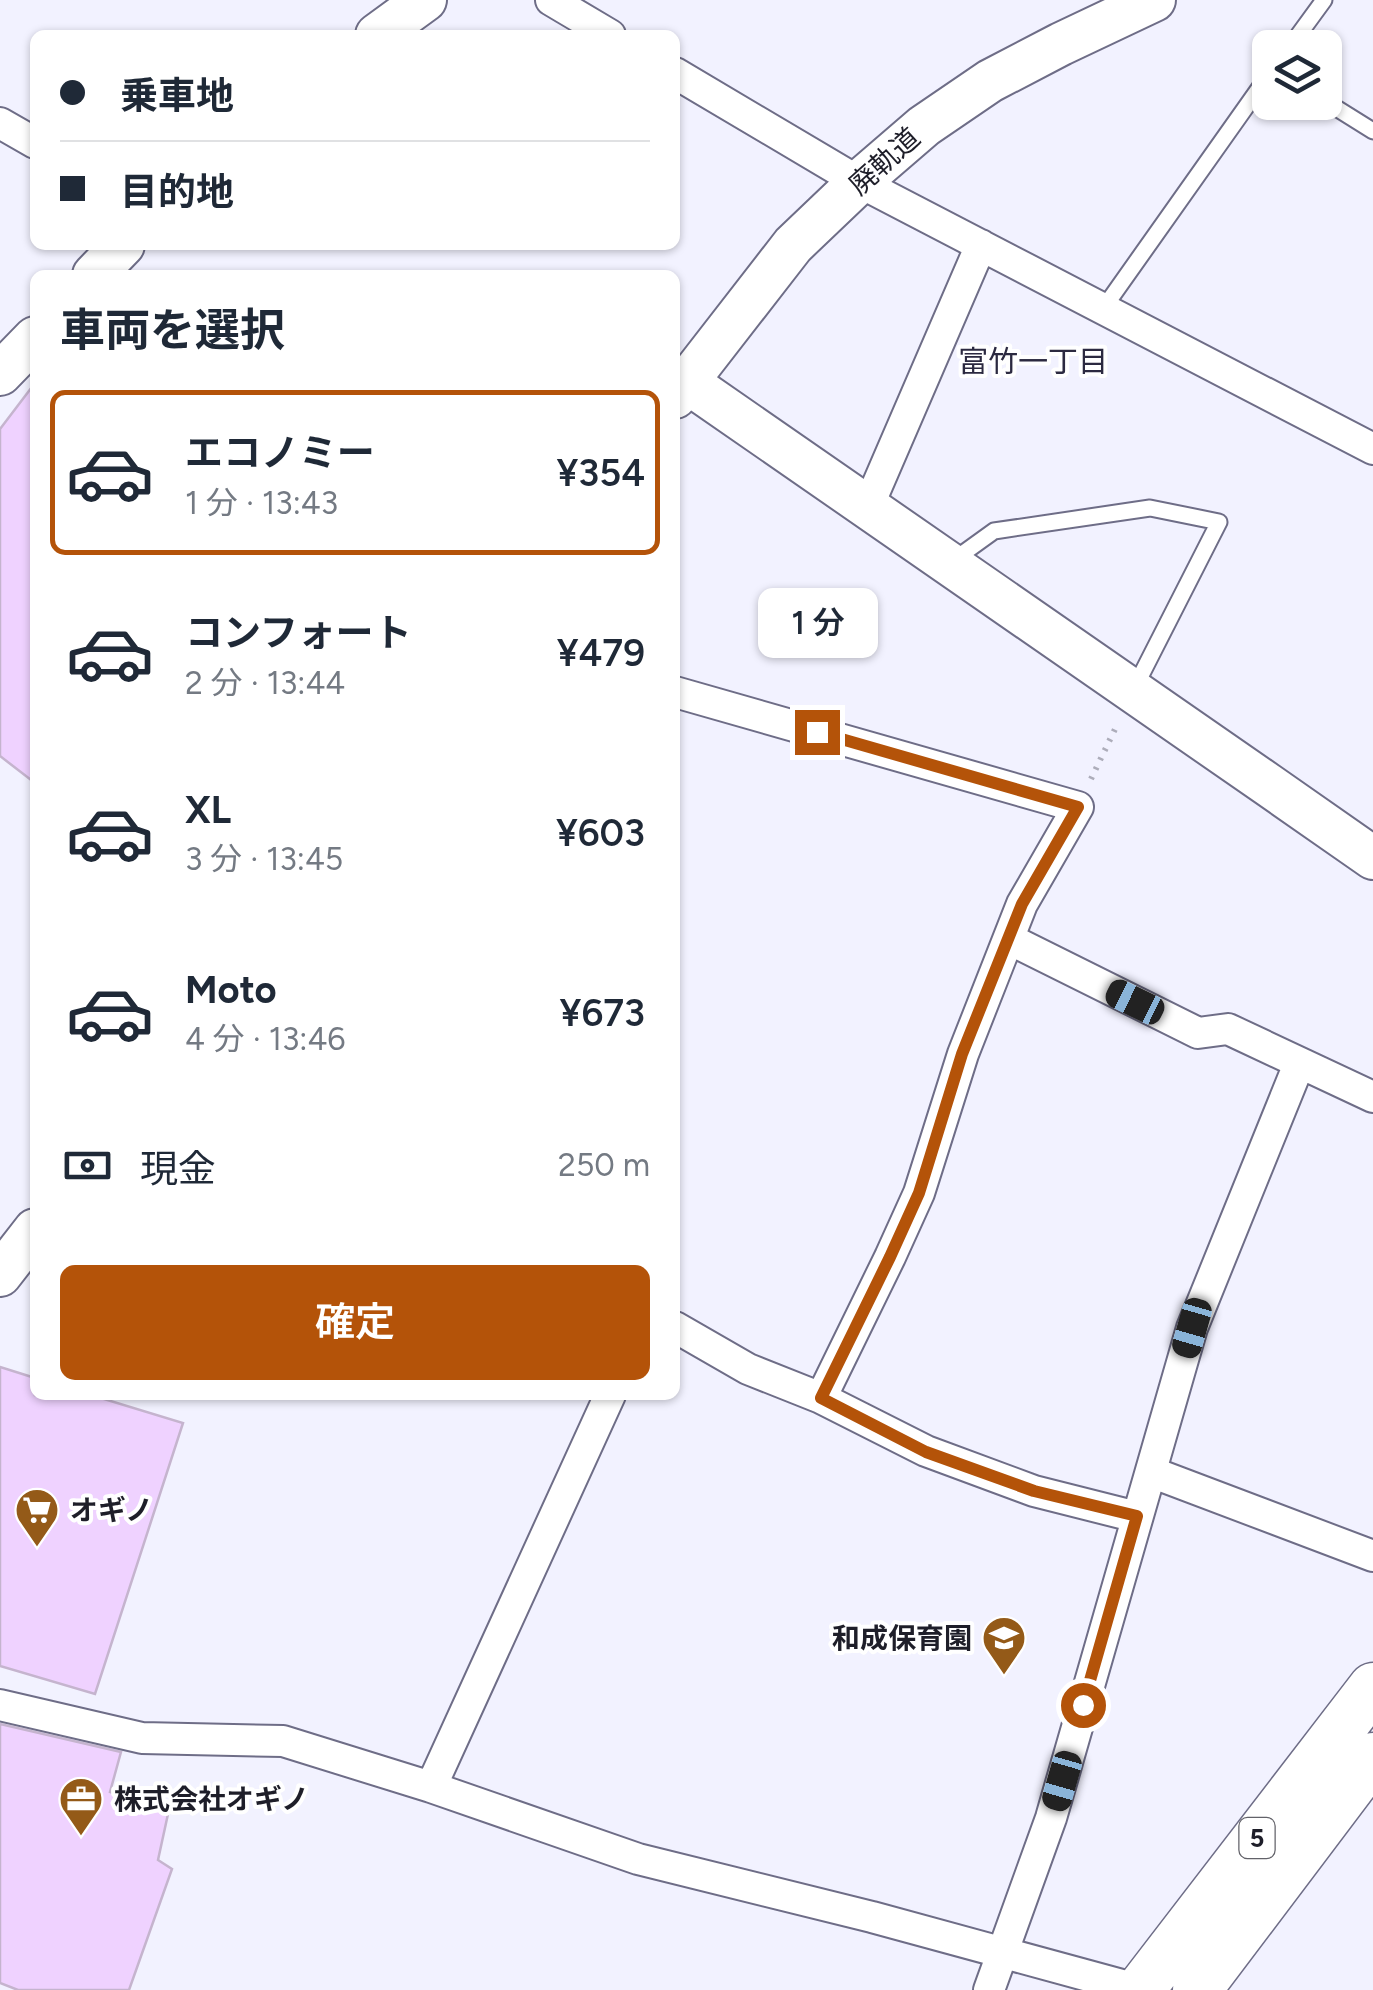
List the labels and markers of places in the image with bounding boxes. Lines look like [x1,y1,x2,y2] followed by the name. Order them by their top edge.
[14,1487,60,1548] supermarket icon: オギノ
[70,1493,153,1527] place label: オギノ
[981,1615,1027,1676] school or university icon: 和成保育園
[832,1621,972,1655] place label: 和成保育園
[58,1776,104,1837] office icon: 株式会社オギノ
[114,1782,309,1816] place label: 株式会社オギノ

